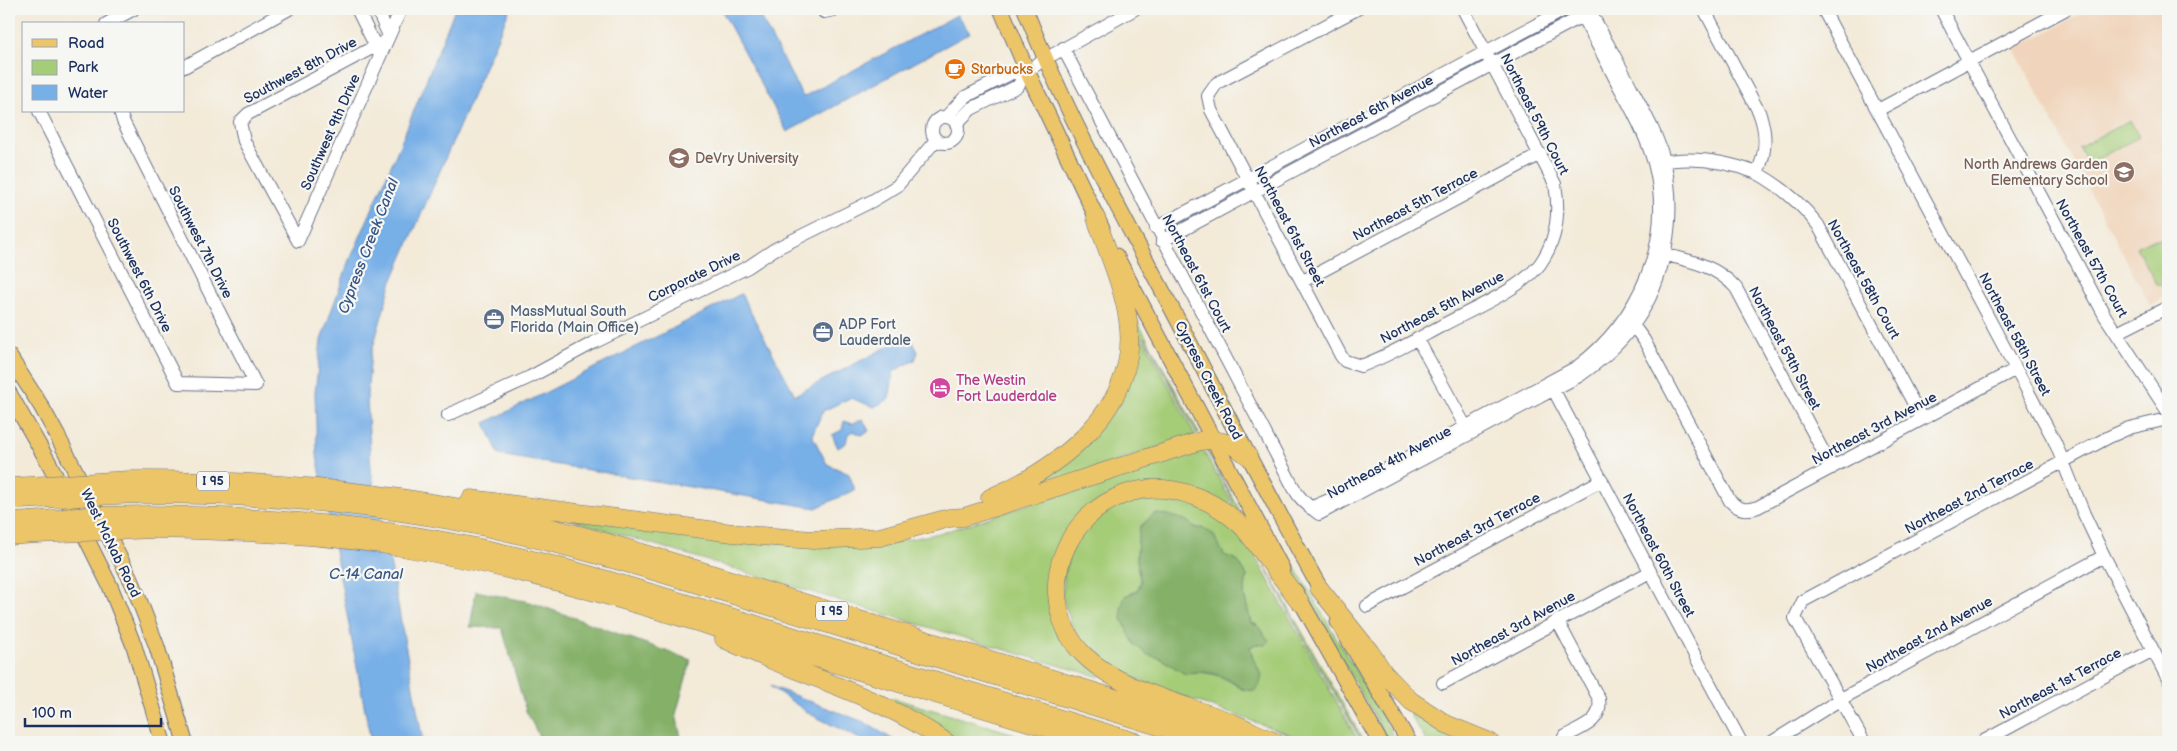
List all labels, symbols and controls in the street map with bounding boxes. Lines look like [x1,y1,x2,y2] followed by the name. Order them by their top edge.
[22,22,185,112] legend
[241,33,360,107] street label: Southwest 8th Drive
[68,34,104,53] text: Road
[1497,51,1573,178] street label: Northeast 59th Court
[943,57,967,81] cafe icon: Starbucks
[68,58,99,77] text: Park
[971,61,1033,78] place label: Starbucks
[297,71,364,193] street label: Southwest 9th Drive
[1306,71,1436,151] street label: Northeast 6th Avenue
[68,84,108,103] text: Water
[667,146,691,170] school or university icon: DeVry University
[695,150,799,167] place label: DeVry University
[1963,156,2108,189] place label: North Andrews Garden Elementary School
[2112,160,2136,184] school or university icon: North Andrews Garden Elementary School
[1251,163,1329,290] street label: Northeast 61st Street
[1350,164,1481,245] street label: Northeast 5th Terrace
[334,175,403,317] water label: Cypress Creek Canal
[165,183,236,301] street label: Southwest 7th Drive
[2052,196,2132,321] street label: Northeast 57th Court
[1158,211,1235,336] street label: Northeast 61st Court
[103,215,176,335] street label: Southwest 6th Drive
[1824,217,1904,343] street label: Northeast 58th Court
[645,247,743,306] street label: Corporate Drive
[1377,268,1507,347] street label: Northeast 5th Avenue
[1975,270,2055,399] street label: Northeast 58th Street
[1745,284,1825,413] street label: Northeast 59th Street
[510,303,639,336] place label: MassMutual South Florida (Main Office)
[482,307,506,331] office icon: MassMutual South Florida (Main Office)
[839,316,911,349] place label: ADP Fort Lauderdale
[1171,318,1246,442] street label: Cypress Creek Road
[811,320,835,344] office icon: ADP Fort Lauderdale
[956,372,1057,405] place label: The Westin Fort Lauderdale
[928,376,952,400] hotel icon: The Westin Fort Lauderdale
[1809,388,1940,469] street label: Northeast 3rd Avenue
[1324,422,1454,502] street label: Northeast 4th Avenue
[1902,455,2036,538] street label: Northeast 2nd Terrace
[197,472,229,491] road number: I 95
[77,486,144,600] street label: West McNab Road
[1411,489,1543,570] street label: Northeast 3rd Terrace
[1619,490,1699,621] street label: Northeast 60th Street
[329,565,404,584] water label: C-14 Canal
[1448,587,1578,670] street label: Northeast 3rd Avenue
[1863,593,1995,676] street label: Northeast 2nd Avenue
[816,602,848,620] road number: I 95
[1996,644,2124,723] street label: Northeast 1st Terrace
[25,696,161,728] scale bar
[32,704,72,723] text: 100 m

